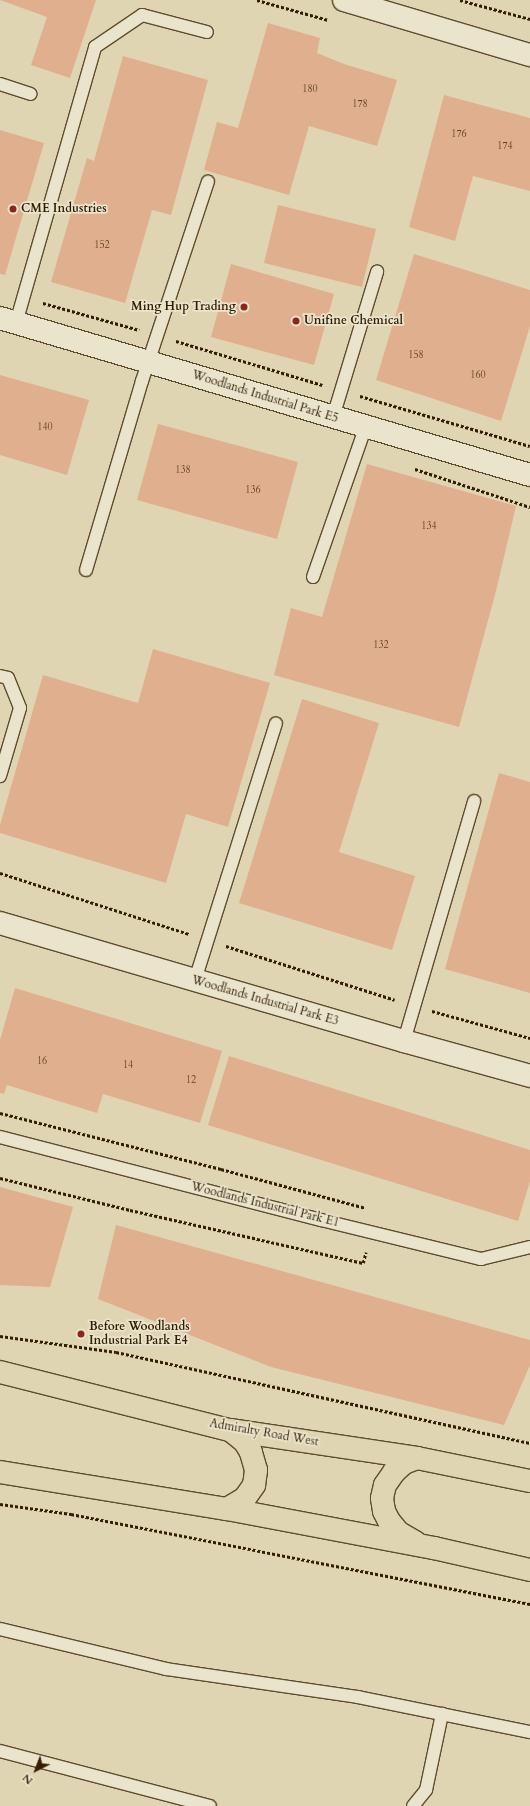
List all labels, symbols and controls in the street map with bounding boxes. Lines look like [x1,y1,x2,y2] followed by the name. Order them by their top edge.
[302,84,318,96] house number: 180
[352,99,368,111] house number: 178
[451,129,467,141] house number: 176
[497,141,513,153] house number: 174
[21,202,107,216] place label: CME Industries
[8,204,18,214] marker: CME Industries
[94,240,110,252] house number: 152
[131,300,236,314] place label: Ming Hup Trading
[239,302,249,312] marker: Ming Hup Trading
[304,314,403,328] place label: Unifine Chemical
[291,316,301,326] marker: Unifine Chemical
[408,350,424,362] house number: 158
[190,368,340,426] street label: Woodlands Industrial Park E5
[470,370,486,382] house number: 160
[37,422,53,434] house number: 140
[175,465,191,477] house number: 138
[245,485,261,497] house number: 136
[421,521,437,533] house number: 134
[373,640,389,652] house number: 132
[190,973,340,1029] street label: Woodlands Industrial Park E3
[37,1056,47,1068] house number: 16
[123,1060,133,1072] house number: 14
[186,1075,196,1087] house number: 12
[189,1180,341,1230] street label: Woodlands Industrial Park E1
[89,1320,190,1348] place label: Before Woodlands Industrial Park E4
[76,1329,86,1339] marker: Before Woodlands Industrial Park E4
[208,1416,320,1450] street label: Admiralty Road West
[16,1750,56,1790] north arrow
[19,1771,36,1788] text: N

